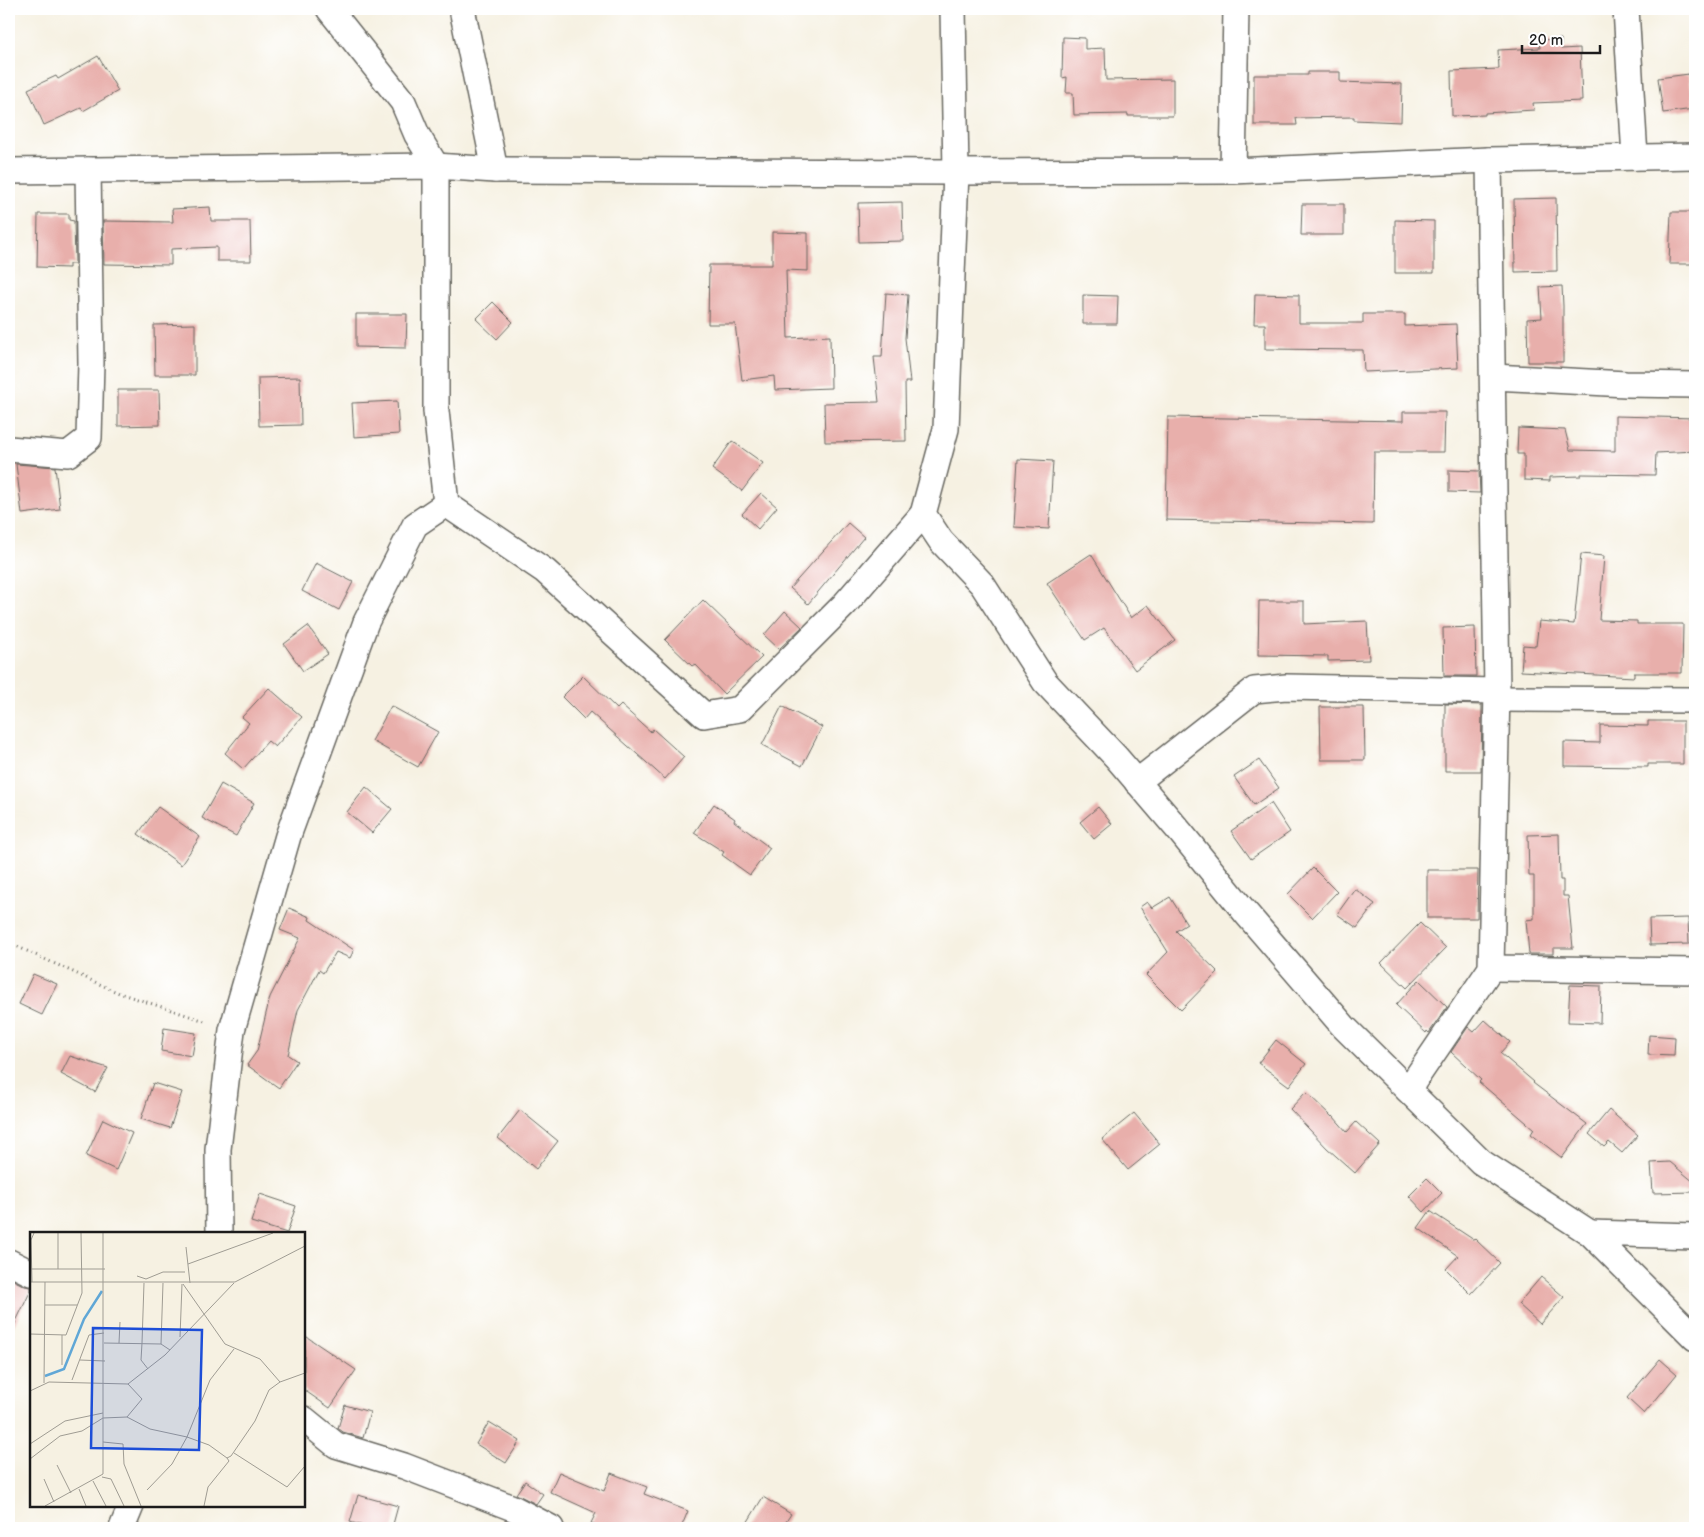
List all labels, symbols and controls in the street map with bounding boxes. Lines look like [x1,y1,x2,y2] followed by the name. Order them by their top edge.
[1522,22,1599,54] scale bar
[1529,31,1563,50] text: 20 m
[30,1232,305,1507] inset map

